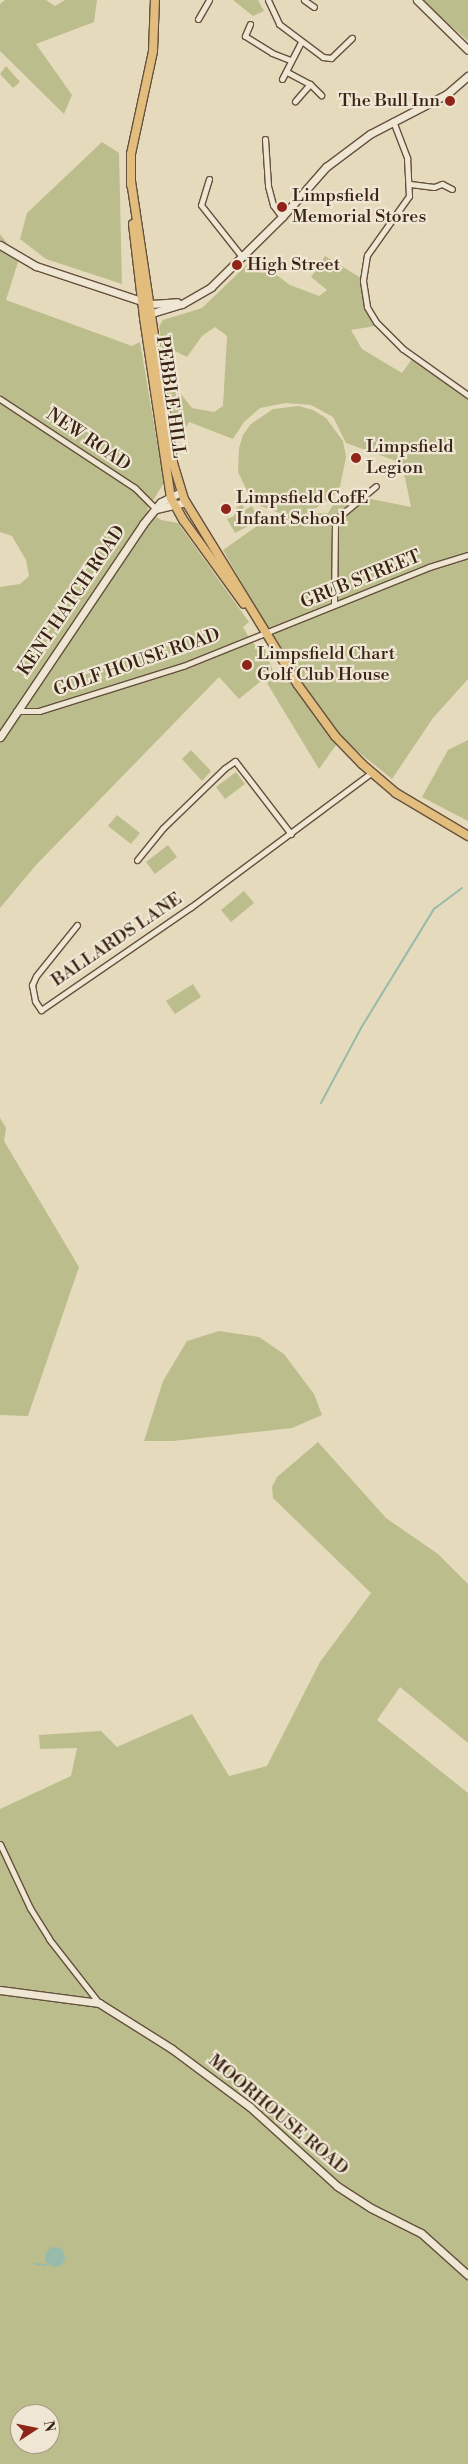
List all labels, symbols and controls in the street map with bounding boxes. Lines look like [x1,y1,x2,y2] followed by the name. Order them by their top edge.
[339,90,440,112] place label: The Bull Inn
[444,95,456,107] marker: The Bull Inn
[292,186,426,228] place label: Limpsfield Memorial Stores
[276,201,288,213] marker: Limpsfield Memorial Stores
[247,254,340,276] place label: High Street
[231,259,243,271] marker: High Street
[151,335,189,459] street label: PEBBLE HILL
[42,404,134,476] street label: NEW ROAD
[366,437,454,479] place label: Limpsfield Legion
[350,452,362,464] marker: Limpsfield Legion
[236,488,368,530] place label: Limpsfield CofE Infant School
[220,503,232,515] marker: Limpsfield CofE Infant School
[14,522,130,680] street label: KENT HATCH ROAD
[298,546,424,614] street label: GRUB STREET
[51,624,223,702] street label: GOLF HOUSE ROAD
[257,644,395,686] place label: Limpsfield Chart Golf Club House
[241,659,253,671] marker: Limpsfield Chart Golf Club House
[48,888,186,992] street label: BALLARDS LANE
[204,2050,352,2180] street label: MOORHOUSE ROAD
[10,2404,60,2454] north arrow
[39,2419,59,2433] text: N

